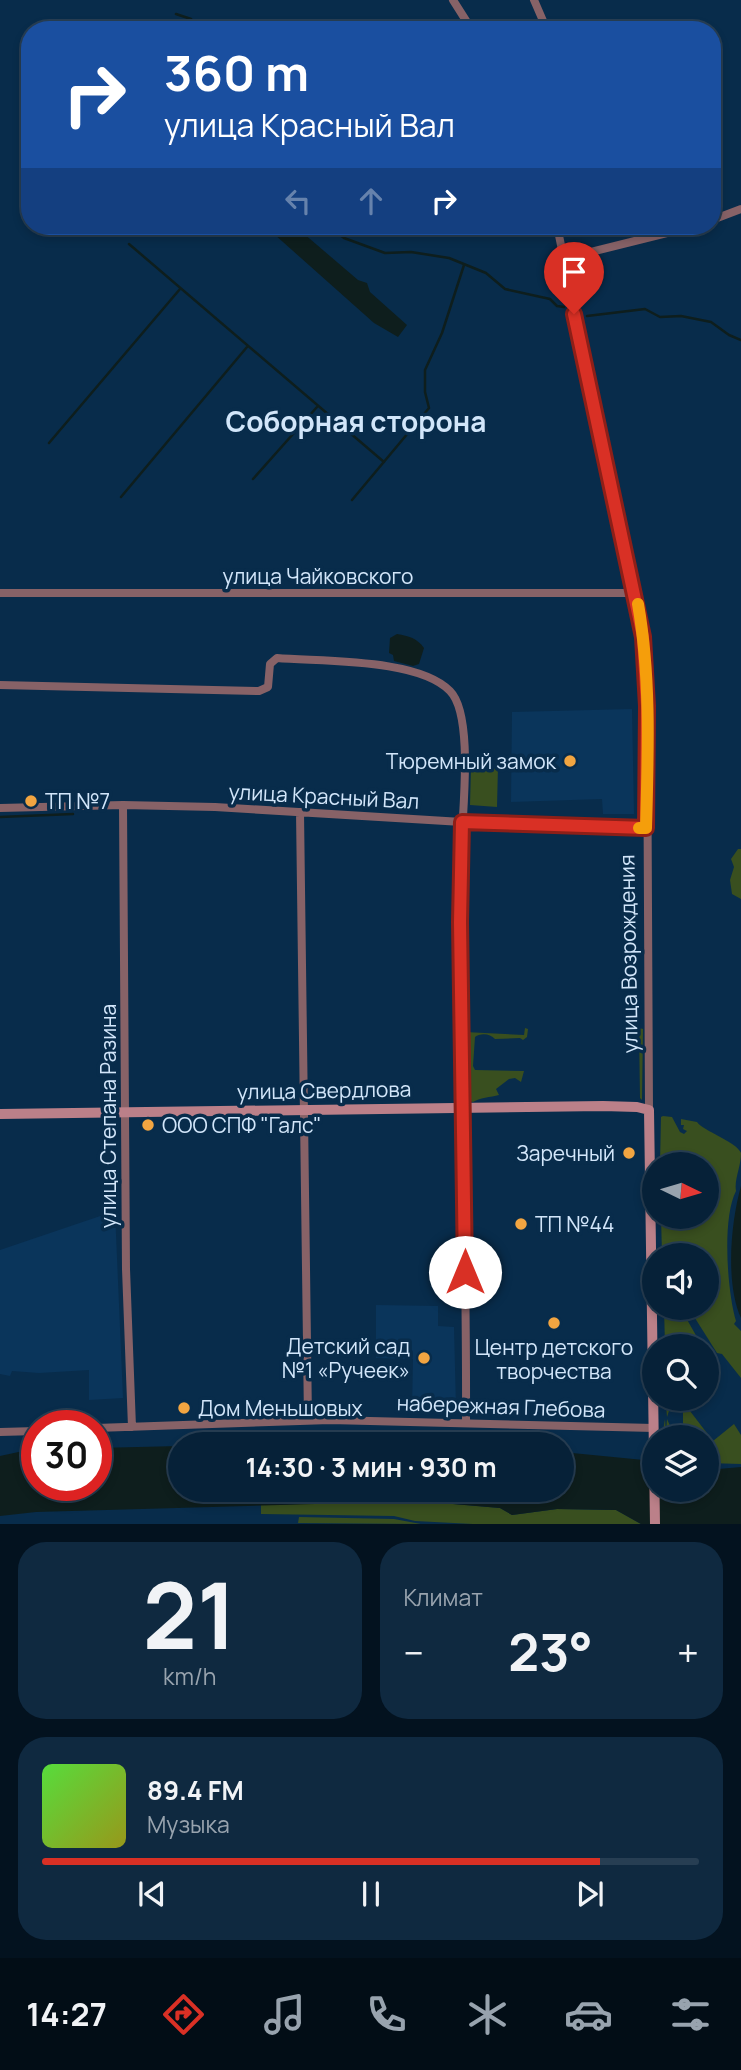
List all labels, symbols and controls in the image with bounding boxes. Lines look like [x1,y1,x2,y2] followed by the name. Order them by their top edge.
[164,39,309,106] text: 360 m
[49,49,140,140] icon: right
[164,103,455,147] text: улица Красный Вал
[279,182,317,220] icon: left
[352,182,390,220] icon: ahead
[425,182,463,220] icon: right
[544,242,604,314] pin
[555,253,593,291] icon: arrive
[226,402,486,440] district label: Соборная сторона
[223,562,413,590] street label: улица Чайковского
[386,747,557,775] place label: Тюремный замок
[562,753,578,769] marker: Тюремный замок
[228,777,420,815] street label: улица Красный Вал
[45,787,110,815] place label: ТП №7
[23,793,39,809] marker: ТП №7
[612,854,644,1054] street label: улица Возрождения
[94,1004,122,1228] street label: улица Степана Разина
[237,1074,411,1106] street label: улица Свердлова
[162,1111,322,1139] place label: ООО СПФ "Галс"
[140,1117,156,1133] marker: ООО СПФ "Галс"
[516,1139,615,1167] place label: Заречный
[621,1145,637,1161] marker: Заречный
[642,1152,719,1228] north arrow
[642,1152,719,1502] map controls
[535,1210,614,1238] place label: ТП №44
[513,1216,529,1232] marker: ТП №44
[428,1235,502,1309] position arrow
[642,1243,719,1320] button: sound
[546,1315,562,1331] marker: Центр детского творчества
[282,1332,410,1384] place label: Детский сад №1 «Ручеек»
[475,1333,633,1385] place label: Центр детского творчества
[642,1334,719,1411] button: search
[416,1350,432,1366] marker: Детский сад №1 «Ручеек»
[396,1388,606,1424] street label: набережная Глебова
[198,1394,363,1422] place label: Дом Меньшовых
[176,1400,192,1416] marker: Дом Меньшовых
[21,1410,112,1501] speed limit sign: 30
[642,1425,719,1502] button: layers
[245,1449,497,1485] text: 14:30 · 3 мин · 930 m
[143,1552,237,1676] text: 21
[404,1581,483,1613] text: Климат
[508,1616,593,1687] text: 23°
[404,1626,424,1678] text: −
[677,1626,699,1678] text: +
[163,1660,217,1692] text: km/h
[147,1772,244,1808] text: 89.4 FM
[147,1808,230,1840] text: Музыка
[133,1875,171,1913] icon: previous
[352,1875,390,1913] icon: pause
[571,1875,609,1913] icon: next
[159,1990,208,2039] icon: directions
[260,1990,309,2039] icon: music
[362,1990,411,2039] icon: phone
[463,1990,512,2039] icon: climate
[564,1990,613,2039] icon: car
[666,1990,715,2039] icon: filters
[26,1992,107,2036] text: 14:27

